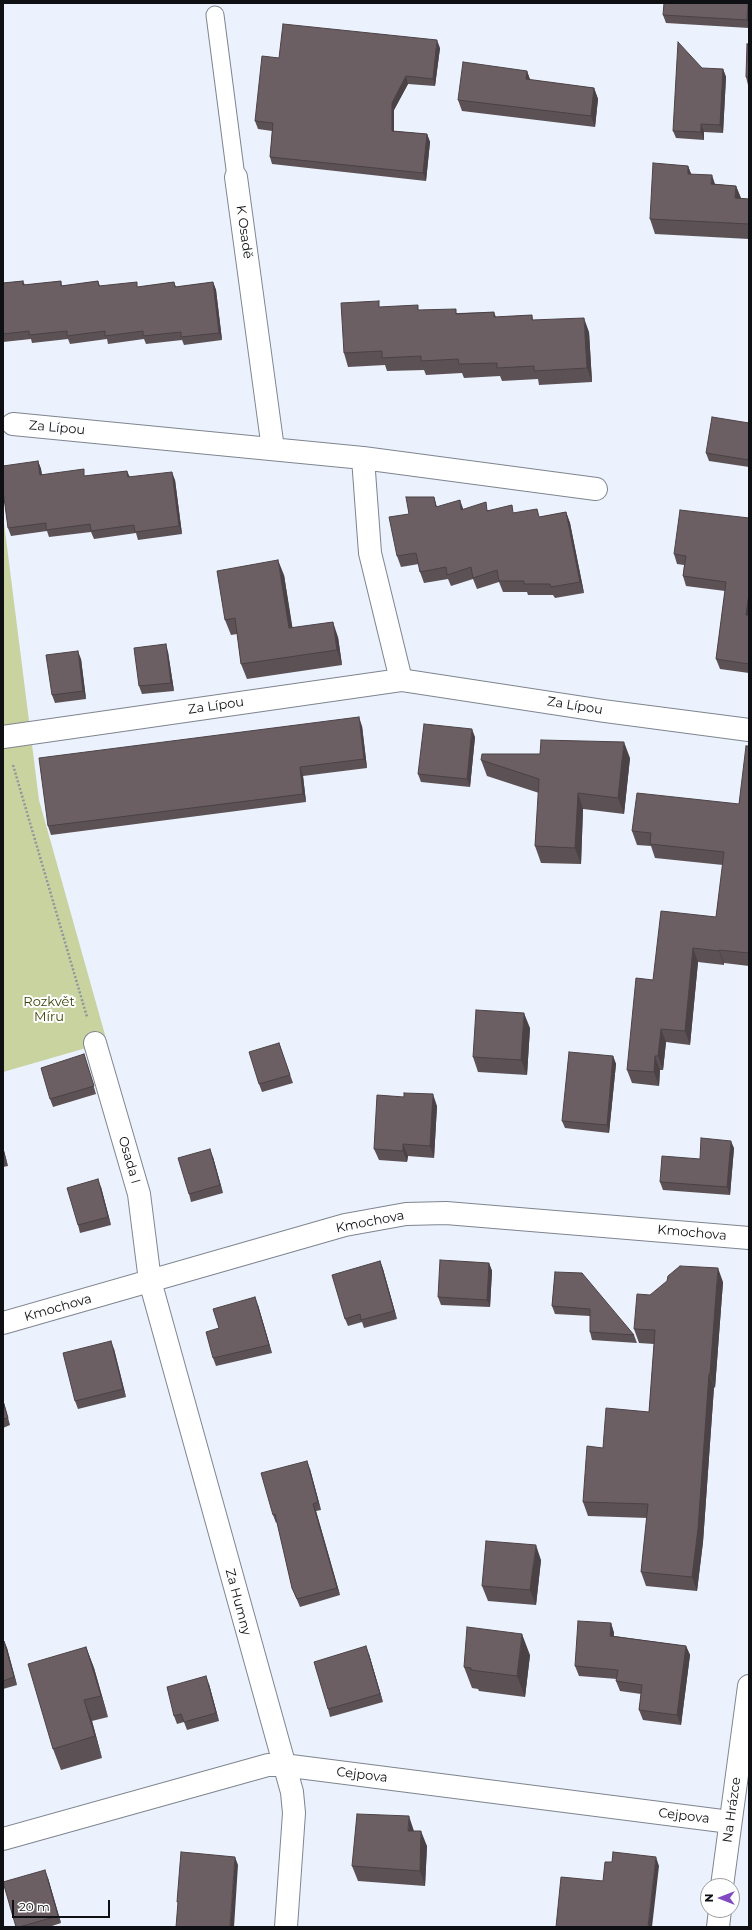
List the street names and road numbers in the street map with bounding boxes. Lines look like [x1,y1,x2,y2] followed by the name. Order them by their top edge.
[233,204,255,260] street label: K Osadě
[28,418,86,438] street label: Za Lípou
[187,694,245,718] street label: Za Lípou
[546,694,604,718] street label: Za Lípou
[115,1134,143,1186] street label: Osada I
[334,1208,406,1236] street label: Kmochova
[657,1222,727,1244] street label: Kmochova
[22,1291,94,1325] street label: Kmochova
[222,1567,254,1637] street label: Za Humny
[336,1764,388,1786] street label: Cejpova
[720,1776,744,1844] street label: Na Hrázce
[658,1805,710,1827] street label: Cejpova

